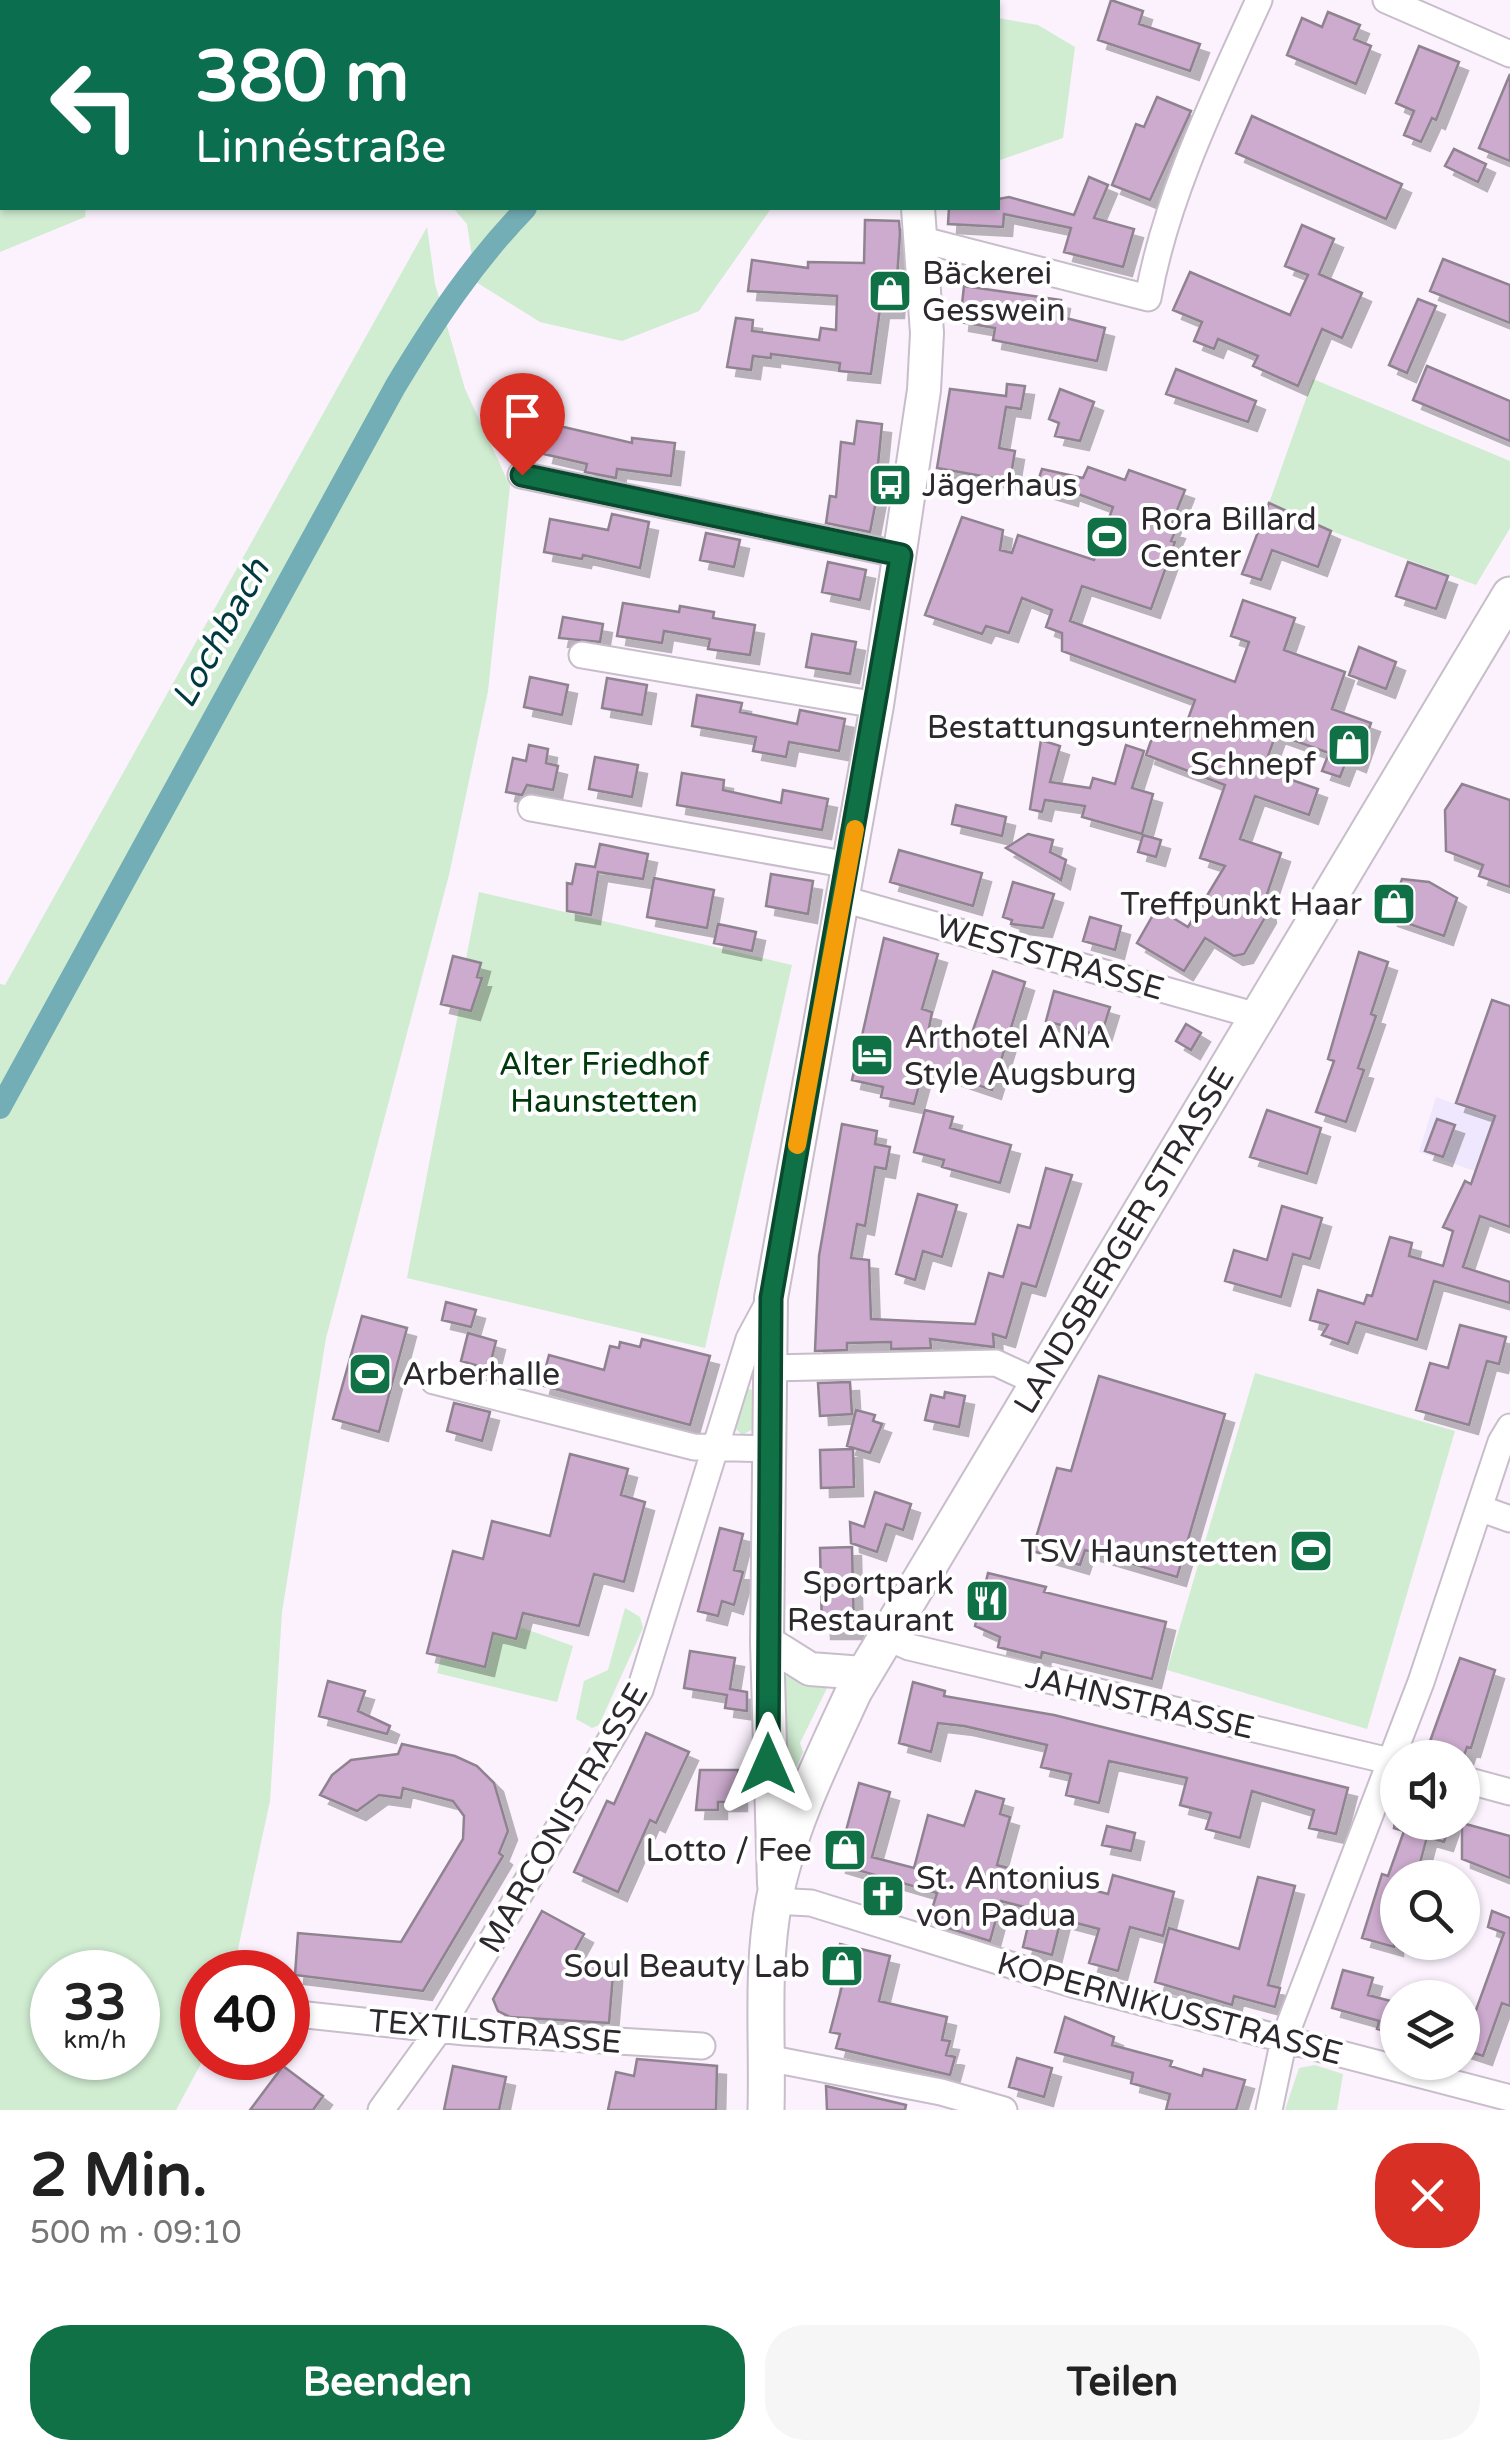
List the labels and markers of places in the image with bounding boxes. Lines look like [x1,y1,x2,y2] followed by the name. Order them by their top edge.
[922,255,1066,330] place label: Bäckerei Gesswein
[867,268,913,314] shop icon: Bäckerei Gesswein
[480,373,565,476] pin
[867,462,913,508] bus stop icon: Jägerhaus
[922,467,1078,505] place label: Jägerhaus
[1140,501,1317,576] place label: Rora Billard Center
[1084,514,1130,560] sports icon: Rora Billard Center
[927,709,1317,784] place label: Bestattungsunternehmen Schnepf
[1326,722,1372,768] shop icon: Bestattungsunternehmen Schnepf
[1371,881,1417,927] shop icon: Treffpunkt Haar
[1120,886,1363,924] place label: Treffpunkt Haar
[904,1019,1137,1094] place label: Arthotel ANA Style Augsburg
[849,1032,895,1078] hotel icon: Arthotel ANA Style Augsburg
[347,1351,393,1397] sports icon: Arberhalle
[402,1356,560,1394] place label: Arberhalle
[1288,1528,1334,1574] sports icon: TSV Haunstetten
[1020,1533,1278,1571] place label: TSV Haunstetten
[787,1565,954,1640] place label: Sportpark Restaurant
[964,1578,1010,1624] restaurant icon: Sportpark Restaurant
[822,1827,868,1873] shop icon: Lotto / Fee
[645,1832,812,1870] place label: Lotto / Fee
[916,1860,1100,1935] place label: St. Antonius von Padua
[860,1873,906,1919] church icon: St. Antonius von Padua
[819,1943,865,1989] shop icon: Soul Beauty Lab
[563,1948,810,1986] place label: Soul Beauty Lab

